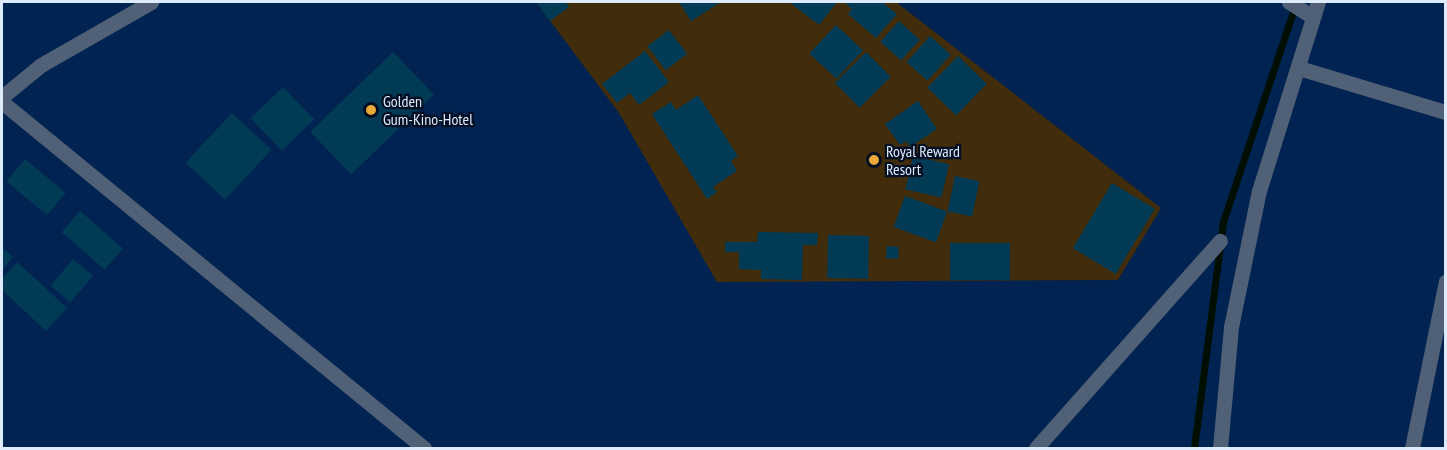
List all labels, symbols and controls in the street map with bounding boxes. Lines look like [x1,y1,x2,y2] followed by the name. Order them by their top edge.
[383,91,473,129] place label: Golden Gum-Kino-Hotel
[364,103,378,117] marker: Golden Gum-Kino-Hotel
[886,141,960,179] place label: Royal Reward Resort
[867,153,881,167] marker: Royal Reward Resort

